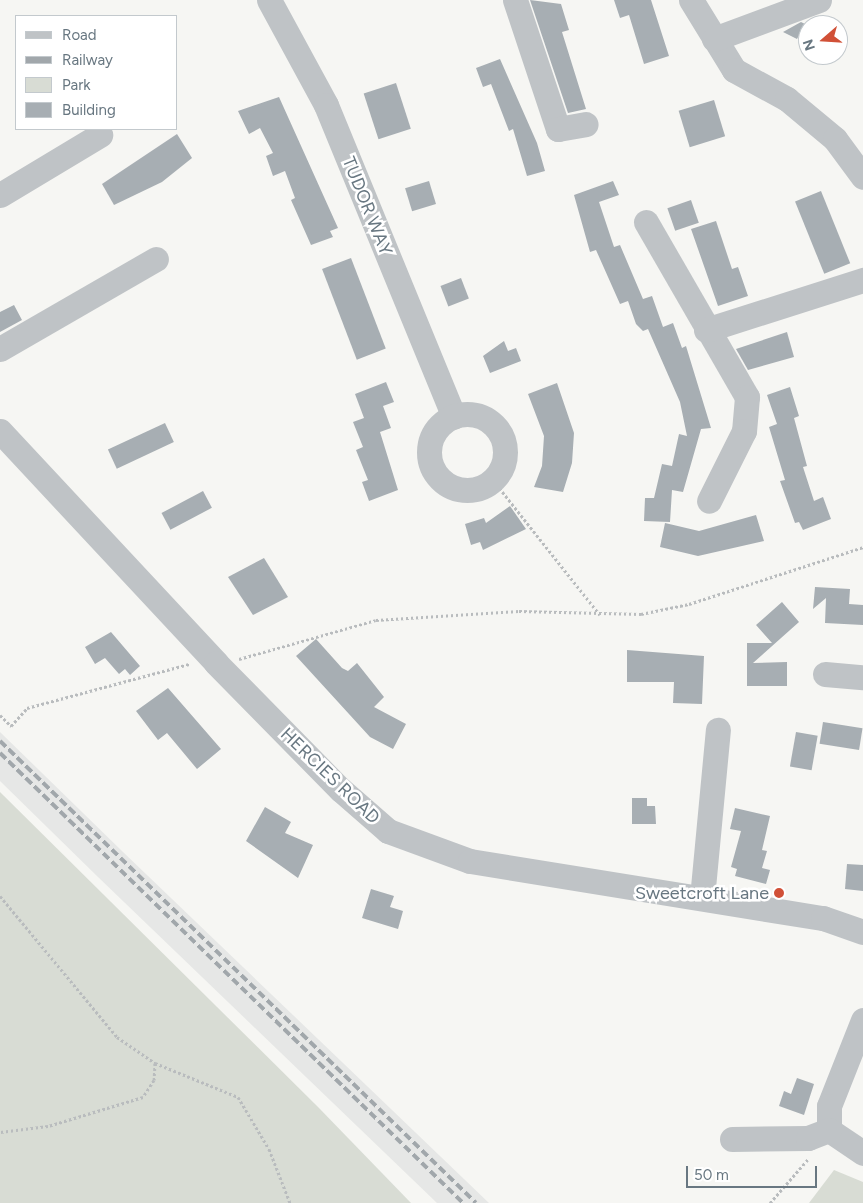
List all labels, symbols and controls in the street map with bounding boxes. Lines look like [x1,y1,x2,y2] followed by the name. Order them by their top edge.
[15,15,178,130] legend
[798,15,848,65] north arrow
[62,26,97,44] text: Road
[799,37,819,53] text: N
[62,51,113,69] text: Railway
[62,76,91,94] text: Park
[62,101,116,119] text: Building
[337,154,397,258] street label: TUDOR WAY
[276,723,384,829] street label: HERCIES ROAD
[635,882,769,904] place label: Sweetcroft Lane
[773,887,785,899] marker: Sweetcroft Lane
[688,1156,819,1188] scale bar
[694,1166,729,1184] text: 50 m

